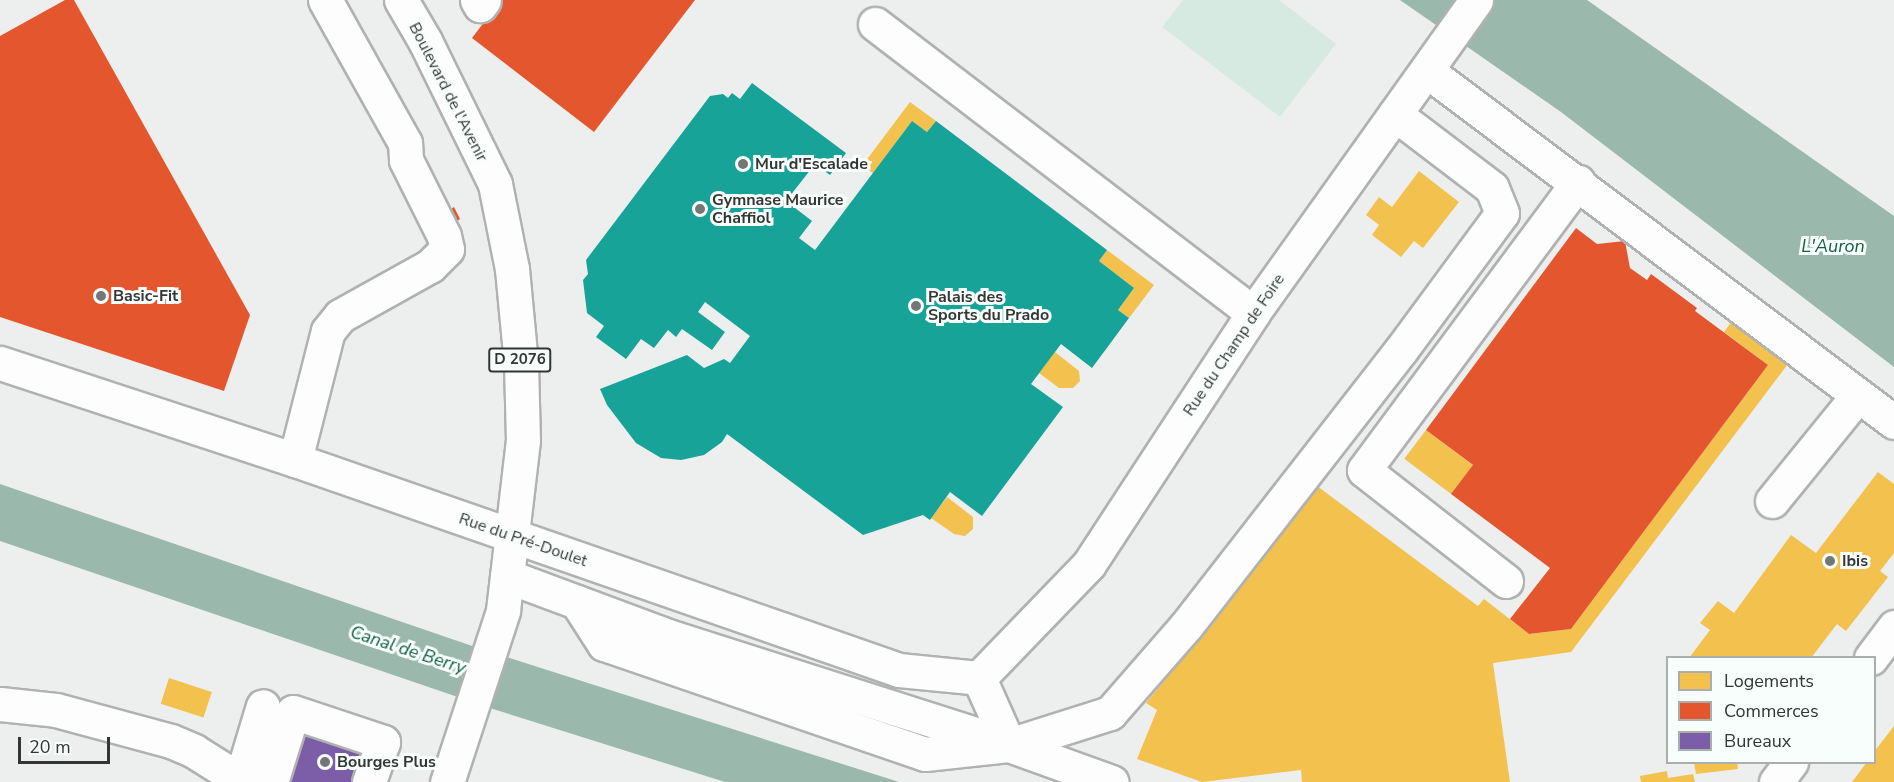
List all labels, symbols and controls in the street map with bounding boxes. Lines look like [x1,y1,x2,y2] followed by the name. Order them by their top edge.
[405,19,491,165] street label: Boulevard de l'Avenir
[755,154,868,174] place label: Mur d'Escalade
[736,157,750,171] marker: Mur d'Escalade
[712,190,843,228] place label: Gymnase Maurice Chaffiol
[693,202,707,216] marker: Gymnase Maurice Chaffiol
[1801,235,1865,257] water label: L'Auron
[1179,270,1289,420] street label: Rue du Champ de Foire
[113,286,178,306] place label: Basic-Fit
[928,287,1049,325] place label: Palais des Sports du Prado
[94,289,108,303] marker: Basic-Fit
[909,299,923,313] marker: Palais des Sports du Prado
[487,348,553,372] road number: D 2076
[456,509,590,571] street label: Rue du Pré-Doulet
[1842,551,1868,571] place label: Ibis
[1823,554,1837,568] marker: Ibis
[348,621,468,679] water label: Canal de Berry
[1666,656,1876,764] legend
[1724,669,1814,693] text: Logements
[1724,699,1819,723] text: Commerces
[21,725,112,763] scale bar
[1724,729,1791,753] text: Bureaux
[29,735,71,759] text: 20 m
[337,752,436,772] place label: Bourges Plus
[318,755,332,769] marker: Bourges Plus

